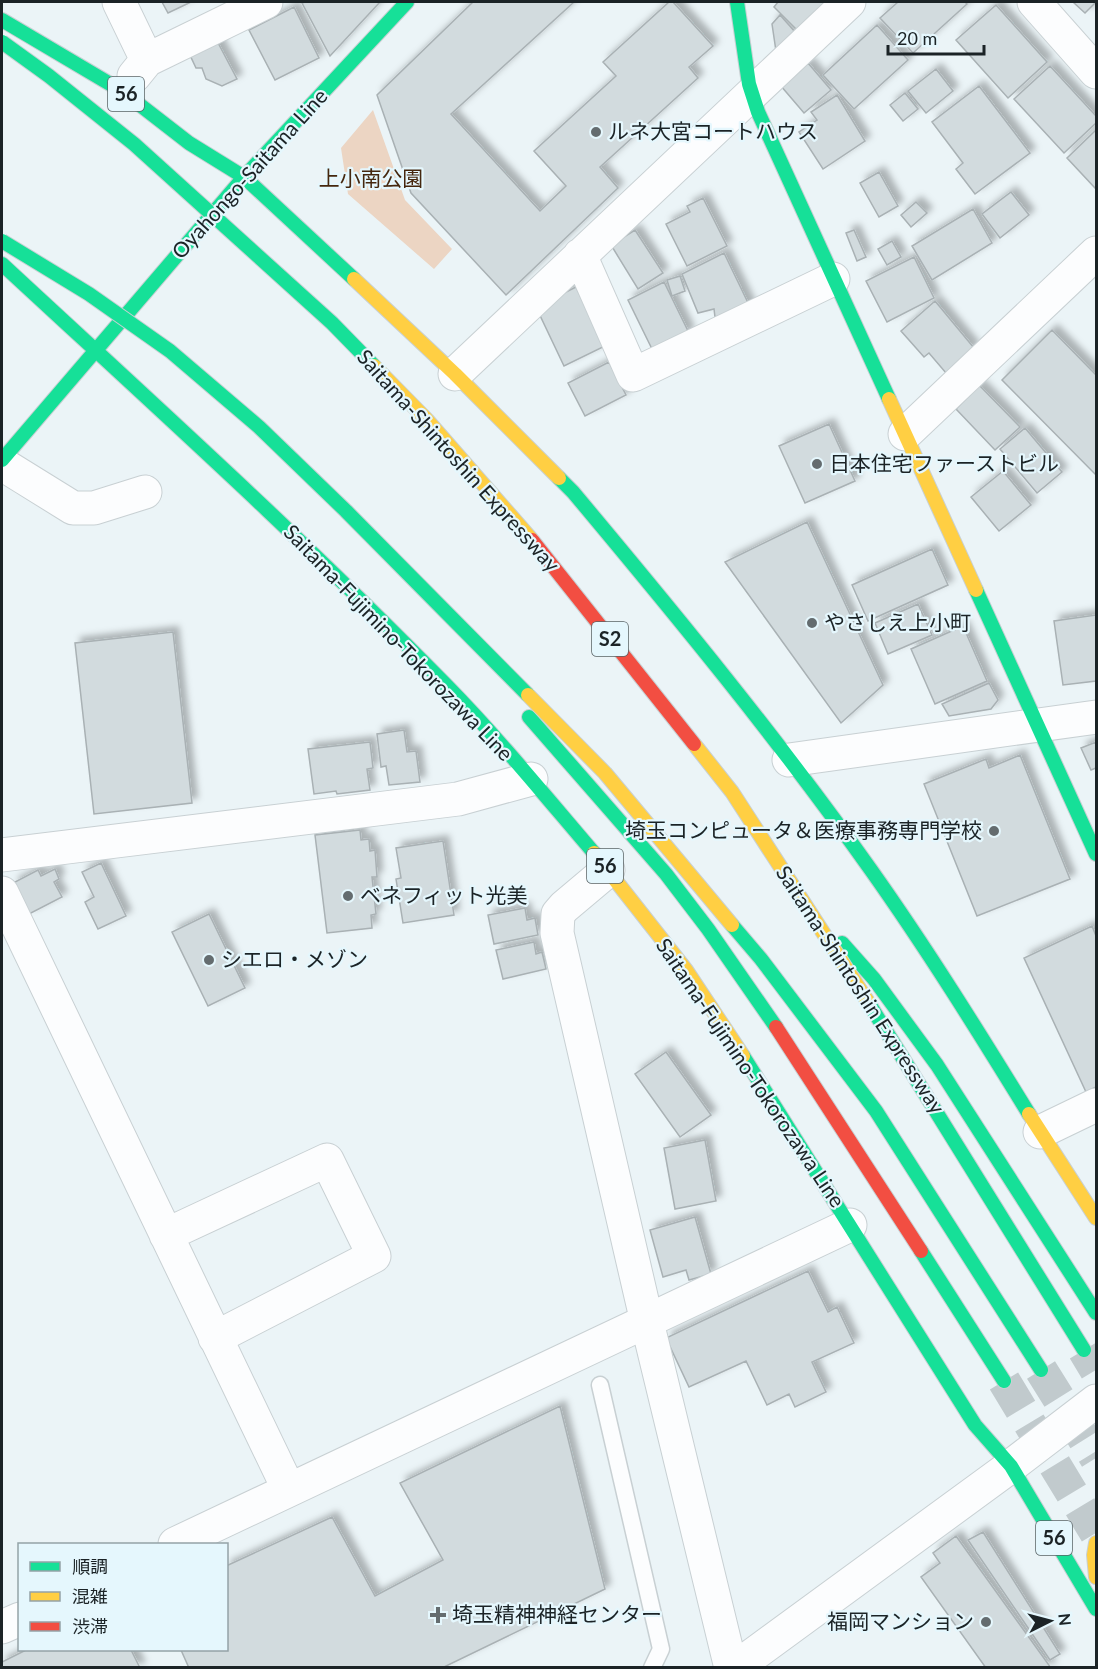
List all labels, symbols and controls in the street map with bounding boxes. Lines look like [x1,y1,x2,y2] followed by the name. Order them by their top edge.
[888,18,984,56] scale bar
[897,27,937,49] text: 20 m
[108,77,144,111] road number: 56
[166,83,332,263] street label: Oyahongo-Saitama Line
[608,118,818,143] place label: ルネ大宮コートハウス
[589,125,603,139] marker: ルネ大宮コートハウス
[319,165,424,190] park label: 上小南公園
[353,344,566,576] street label: Saitama-Shintoshin Expressway
[829,450,1059,475] place label: 日本住宅ファーストビル
[810,457,824,471] marker: 日本住宅ファーストビル
[279,519,519,765] street label: Saitama-Fujimino-Tokorozawa Line
[824,609,971,634] place label: やさしえ上小町
[805,616,819,630] marker: やさしえ上小町
[592,622,628,656] road number: S2
[625,817,982,842] place label: 埼玉コンピュータ＆医療事務専門学校
[987,824,1001,838] marker: 埼玉コンピュータ＆医療事務専門学校
[587,849,623,883] road number: 56
[772,861,951,1118] street label: Saitama-Shintoshin Expressway
[360,882,528,907] place label: ベネフィット光美
[341,889,355,903] marker: ベネフィット光美
[652,933,851,1211] street label: Saitama-Fujimino-Tokorozawa Line
[221,946,368,971] place label: シエロ・メゾン
[202,953,216,967] marker: シエロ・メゾン
[1036,1521,1072,1555] road number: 56
[18,1543,228,1651] legend
[72,1555,108,1577] text: 順調
[72,1585,108,1607] text: 混雑
[1020,1591,1080,1651] north arrow
[452,1601,662,1626] place label: 埼玉精神神経センター
[429,1606,447,1624] marker: 埼玉精神神経センター
[827,1608,974,1633] place label: 福岡マンション
[1055,1612,1076,1627] text: N
[72,1615,108,1637] text: 渋滞
[979,1615,993,1629] marker: 福岡マンション

